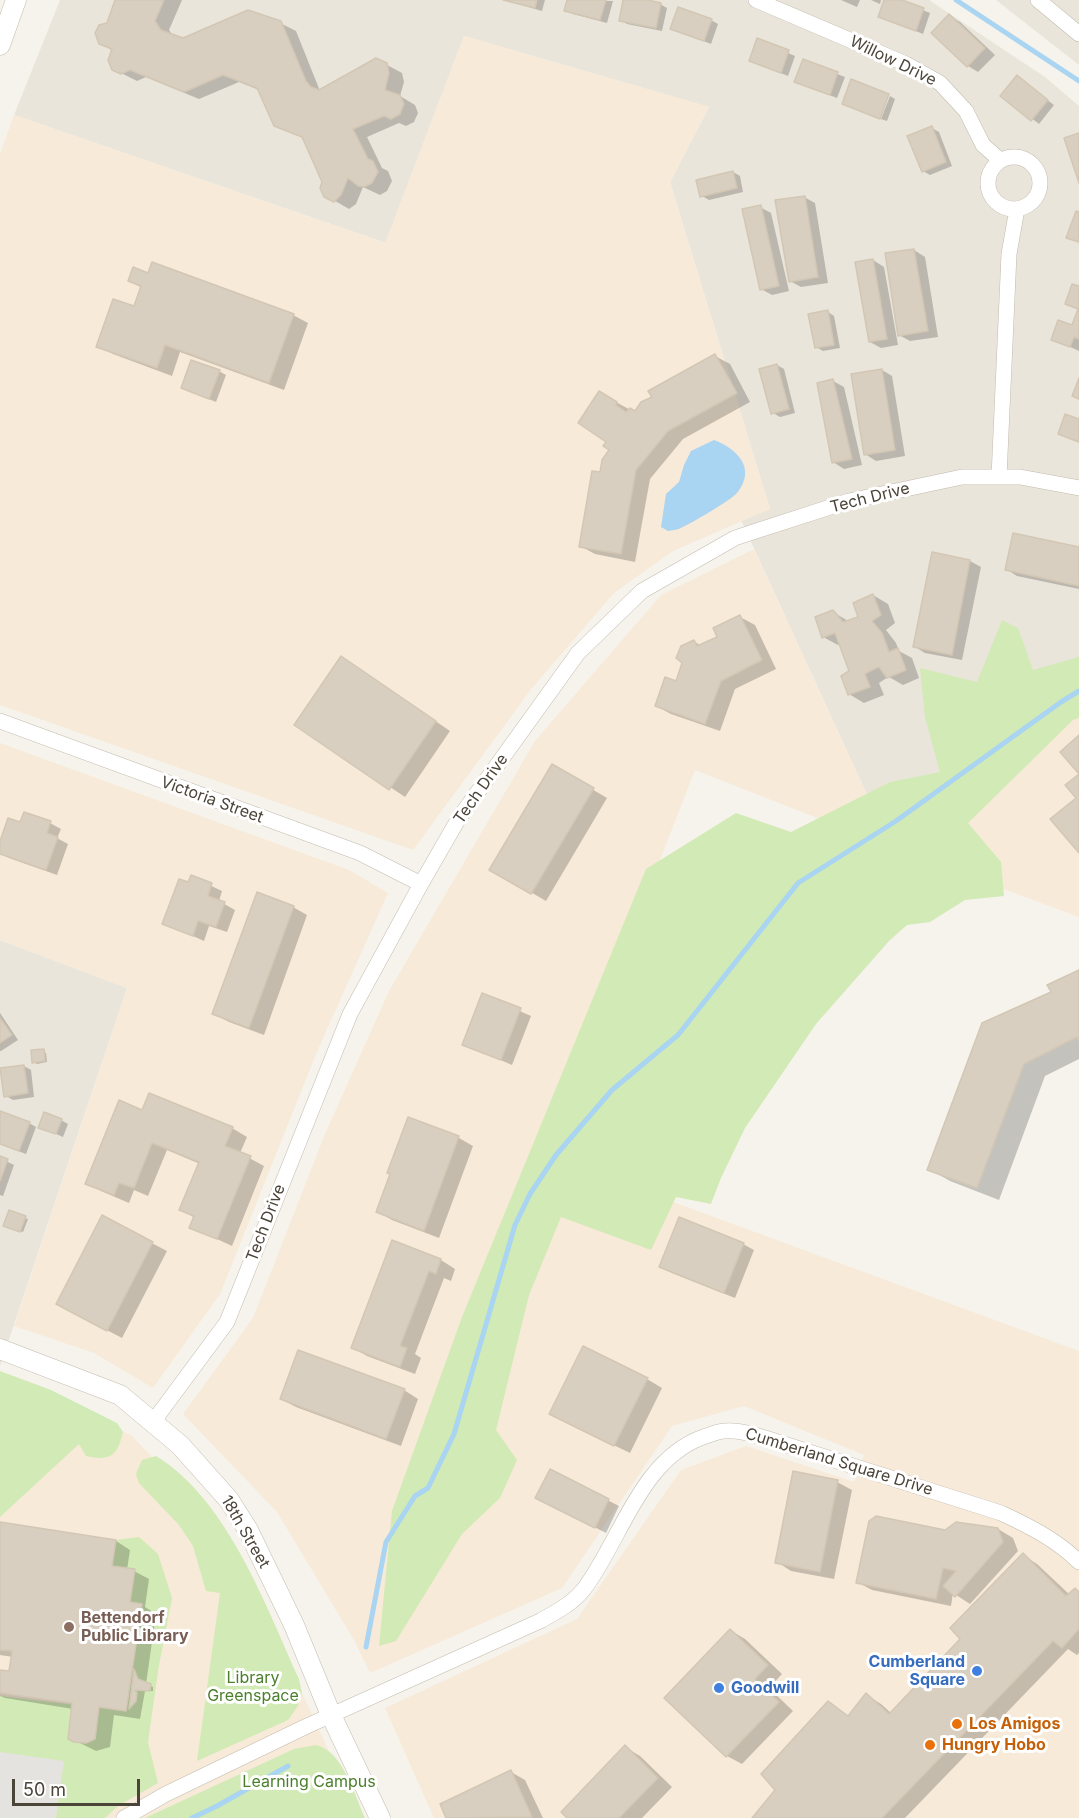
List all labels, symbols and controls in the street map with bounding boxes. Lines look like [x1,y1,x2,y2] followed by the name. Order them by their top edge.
[847,32,939,90] street label: Willow Drive
[828,479,912,517] street label: Tech Drive
[450,750,512,828] street label: Tech Drive
[158,773,266,827] street label: Victoria Street
[242,1182,290,1264] street label: Tech Drive
[743,1424,935,1500] street label: Cumberland Square Drive
[216,1492,274,1572] street label: 18th Street
[81,1608,189,1646] place label: Bettendorf Public Library
[62,1620,76,1634] marker: Bettendorf Public Library
[869,1652,965,1690] place label: Cumberland Square
[970,1664,984,1678] marker: Cumberland Square
[207,1668,299,1706] park label: Library Greenspace
[731,1678,799,1698] place label: Goodwill
[712,1681,726,1695] marker: Goodwill
[969,1714,1060,1734] place label: Los Amigos
[950,1717,964,1731] marker: Los Amigos
[942,1735,1046,1755] place label: Hungry Hobo
[923,1738,937,1752] marker: Hungry Hobo
[15,1767,142,1805] scale bar
[242,1772,376,1792] park label: Learning Campus
[23,1779,66,1800] text: 50 m

